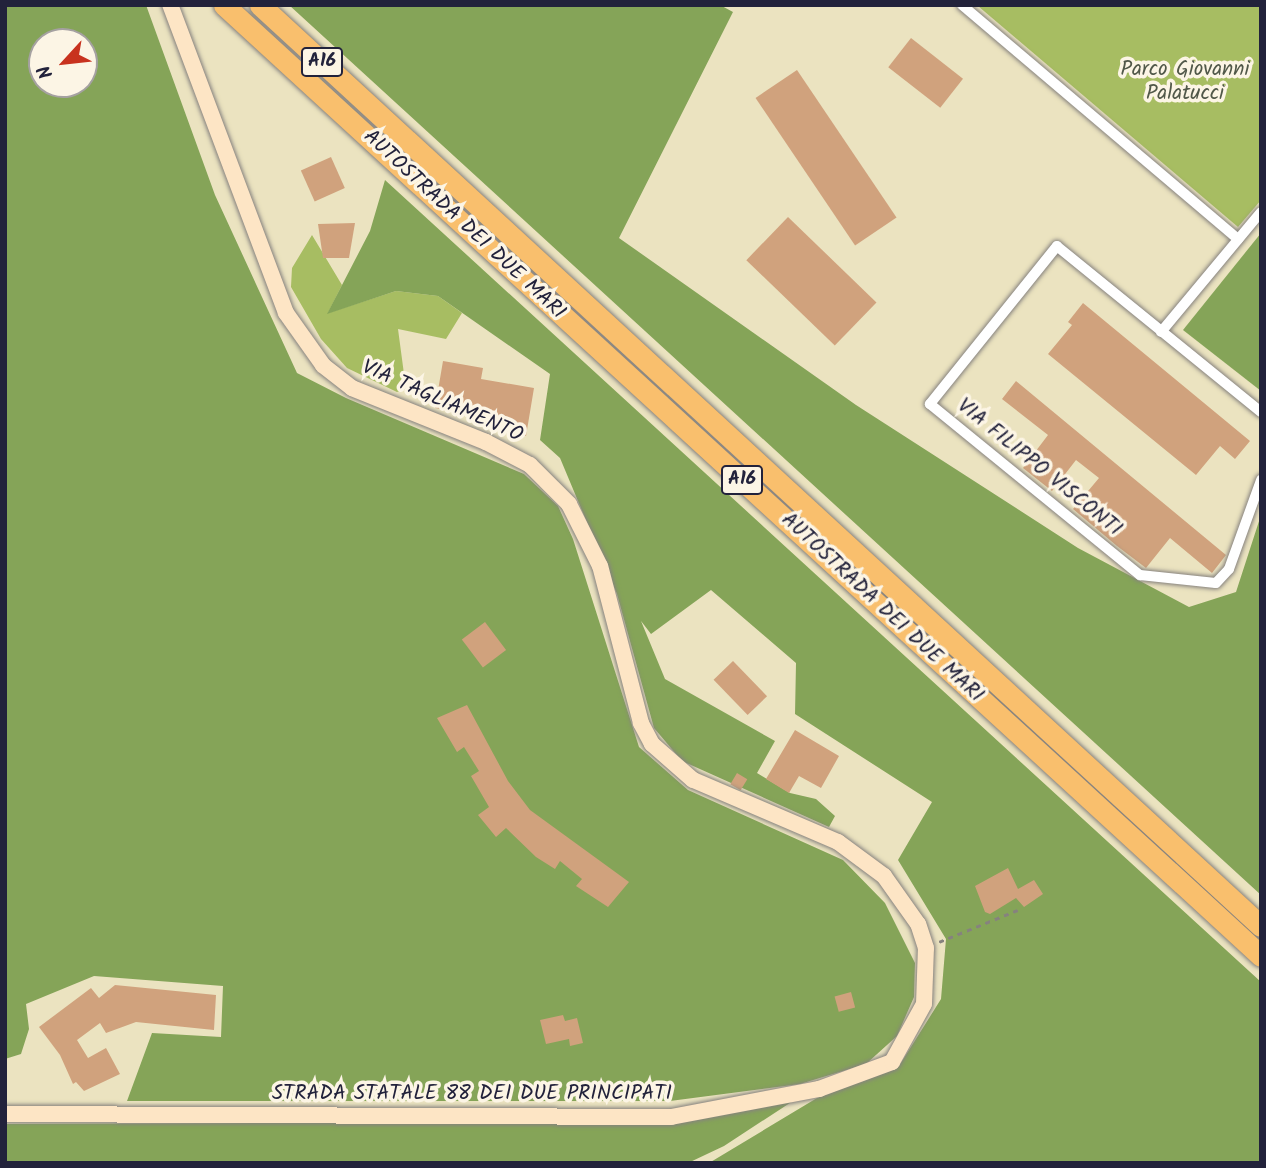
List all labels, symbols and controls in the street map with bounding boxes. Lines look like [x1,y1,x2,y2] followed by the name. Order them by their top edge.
[28,28,98,98] north arrow
[299,46,345,78] road number: A16
[1121,57,1249,107] park label: Parco Giovanni Palatucci
[30,59,62,84] text: N
[358,125,570,325] street label: AUTOSTRADA DEI DUE MARI
[358,355,526,449] street label: VIA TAGLIAMENTO
[952,394,1126,542] street label: VIA FILIPPO VISCONTI
[719,464,765,495] road number: A16
[776,508,988,708] street label: AUTOSTRADA DEI DUE MARI
[272,1081,672,1107] street label: STRADA STATALE 88 DEI DUE PRINCIPATI

